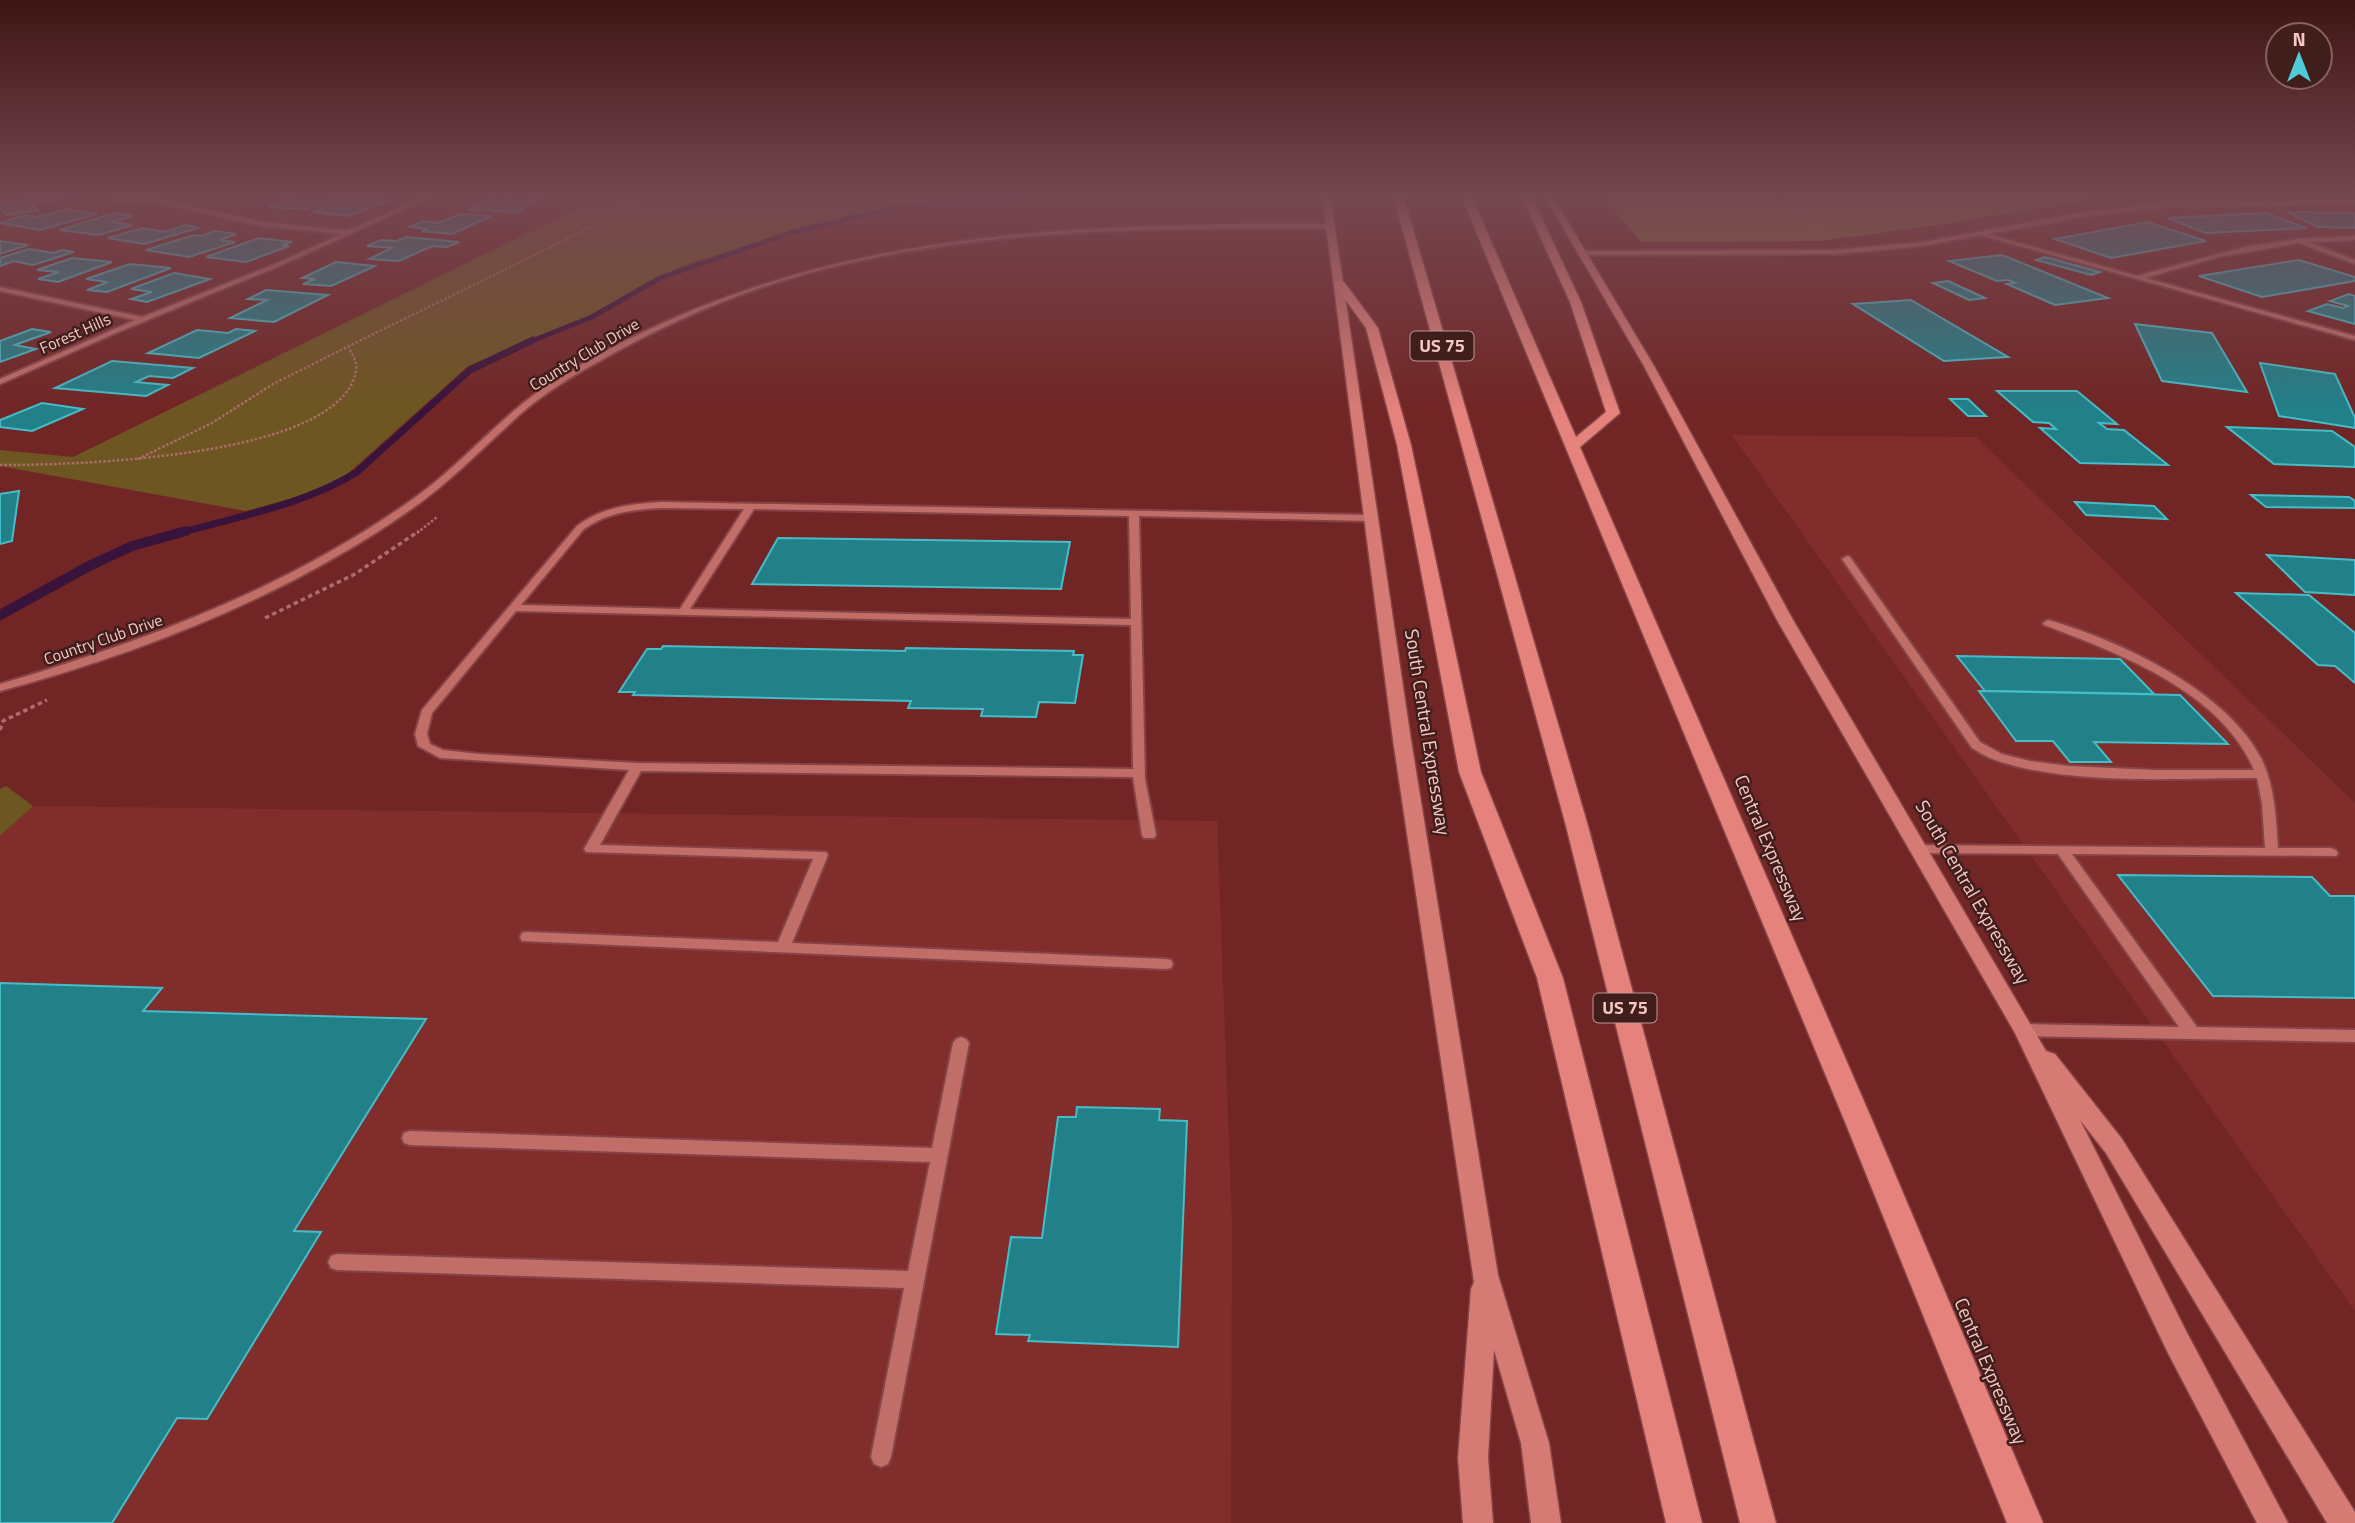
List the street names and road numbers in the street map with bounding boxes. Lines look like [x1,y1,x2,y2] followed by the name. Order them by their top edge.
[36,307,114,359] street label: Forest Hills
[525,312,643,396] street label: Country Club Drive
[1410,332,1474,360] road number: US 75
[40,607,166,671] street label: Country Club Drive
[1398,627,1459,837] street label: South Central Expressway
[1727,770,1815,926] street label: Central Expressway
[1909,794,2038,989] street label: South Central Expressway
[1594,993,1656,1023] road number: US 75
[1947,1293,2035,1449] street label: Central Expressway

